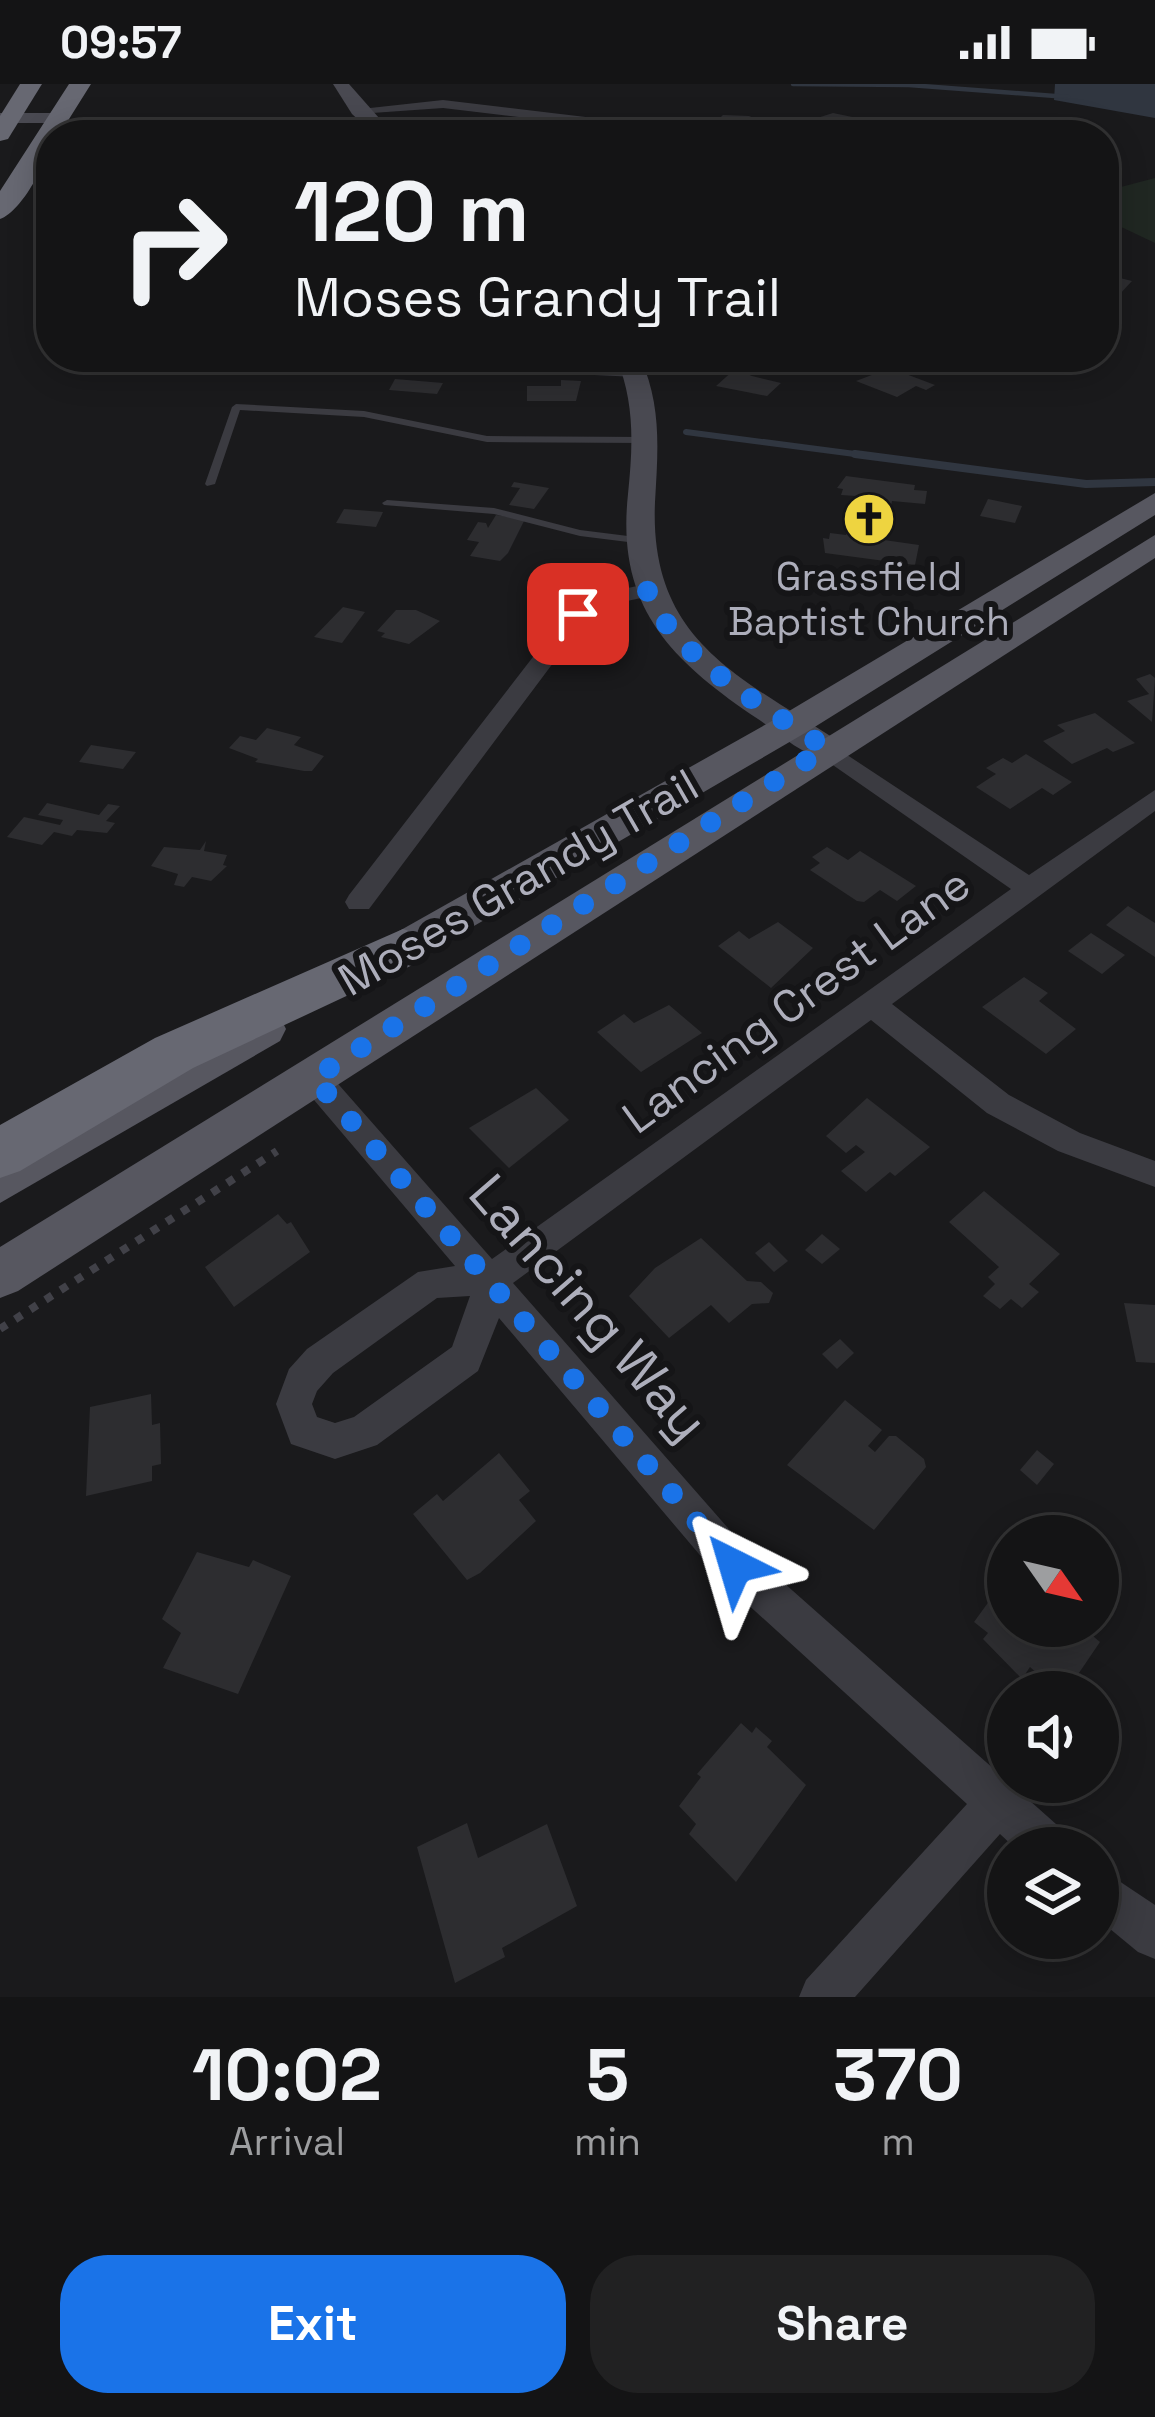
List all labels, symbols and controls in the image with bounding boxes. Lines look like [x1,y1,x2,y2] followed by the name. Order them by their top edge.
[60,14,182,71] text: 09:57
[294,158,529,266] text: 120 m
[96,168,252,324] icon: right
[294,263,781,332] text: Moses Grandy Trail
[841,491,897,547] church icon: Grassfield Baptist Church
[728,552,1010,646] place label: Grassfield Baptist Church
[527,563,629,665] pin
[545,581,611,647] icon: arrive
[328,756,708,1009] street label: Moses Grandy Trail
[611,855,981,1146] street label: Lancing Crest Lane
[454,1160,723,1455] street label: Lancing Way
[672,1503,798,1629] position arrow
[987,1515,1119,1647] north arrow
[987,1515,1119,1959] map controls
[987,1671,1119,1803] button: sound
[987,1827,1119,1959] button: layers
[192,2029,382,2121] text: 10:02
[586,2029,629,2121] text: 5
[833,2029,963,2121] text: 370
[229,2117,345,2166] text: Arrival
[574,2117,641,2166] text: min
[881,2117,915,2166] text: m
[60,2255,566,2393] button: Exit
[590,2255,1095,2393] button: Share

